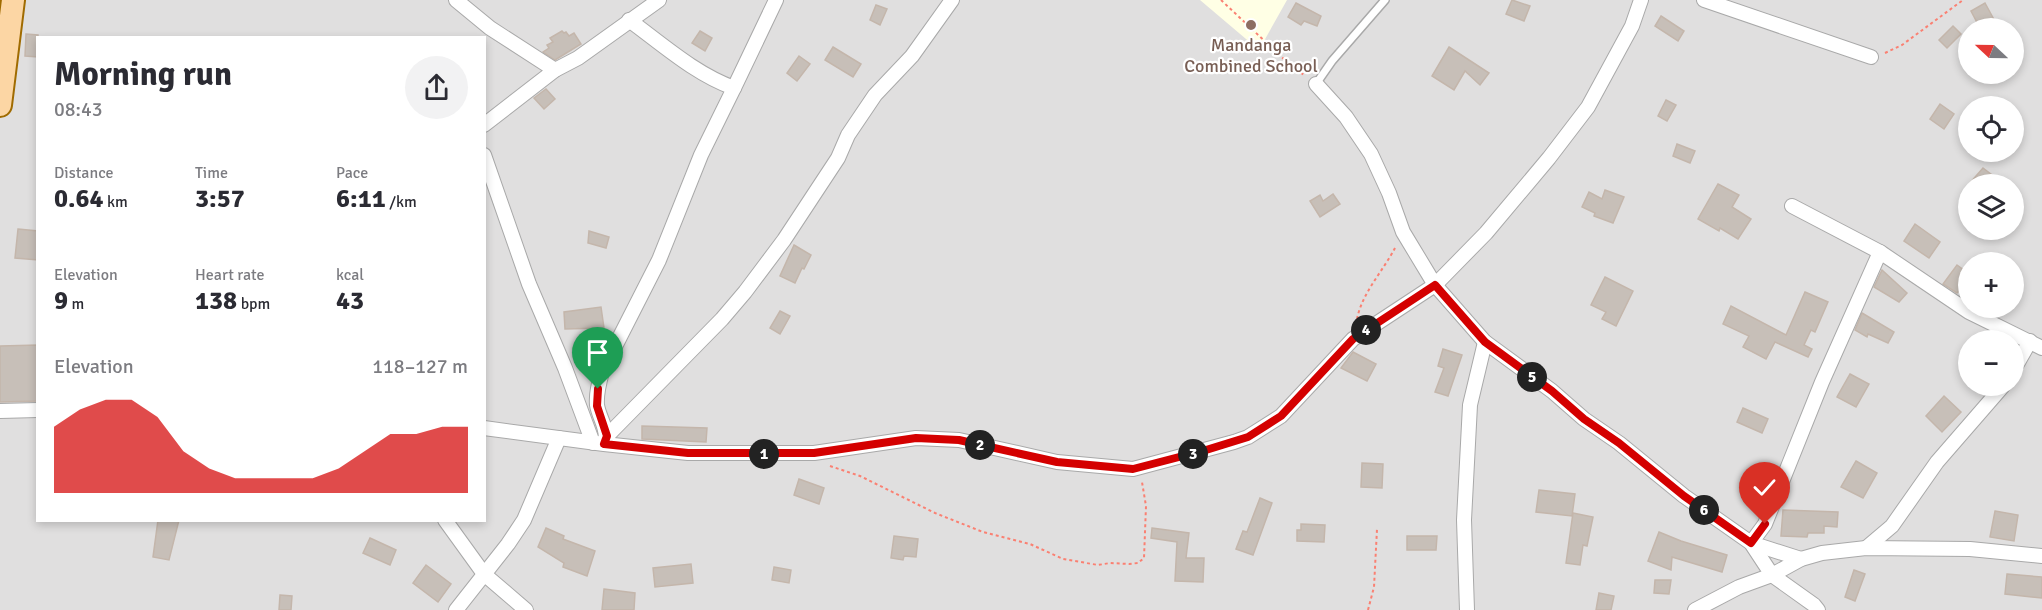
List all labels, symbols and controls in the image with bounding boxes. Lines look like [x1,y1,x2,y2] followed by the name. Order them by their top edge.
[1244,18,1258,32] marker: Mandanga Combined School
[1958,18,2024,84] north arrow
[1958,18,2024,396] map controls
[1184,34,1318,77] place label: Mandanga Combined School
[54,54,232,95] text: Morning run
[405,56,468,119] button: share
[1958,96,2024,162] button: locate
[54,97,103,122] text: 08:43
[54,163,114,183] text: Distance
[195,163,228,183] text: Time
[336,163,368,183] text: Pace
[1958,174,2024,240] button: layers
[54,183,104,215] text: 0.64
[195,183,245,215] text: 3:57
[336,183,386,215] text: 6:11
[104,192,128,212] text: km
[386,192,417,212] text: /km
[1958,252,2024,318] button: +
[54,265,118,285] text: Elevation
[195,265,264,285] text: Heart rate
[336,265,364,285] text: kcal
[54,285,68,317] text: 9
[195,285,237,317] text: 138
[336,285,364,317] text: 43
[68,294,84,314] text: m
[237,294,270,314] text: bpm
[1351,315,1381,345] pin: 4
[1362,320,1370,340] text: 4
[572,327,623,389] pin
[1958,330,2024,396] button: −
[581,336,614,369] icon: arrive
[54,354,134,379] text: Elevation
[372,354,468,379] text: 118–127 m
[1517,362,1547,392] pin: 5
[1528,367,1536,387] text: 5
[965,430,995,460] pin: 2
[976,435,984,455] text: 2
[749,439,779,469] pin: 1
[1178,439,1208,469] pin: 3
[760,444,768,464] text: 1
[1189,444,1197,464] text: 3
[1739,462,1790,524] pin
[1748,471,1781,504] icon: check
[1689,495,1719,525] pin: 6
[1700,500,1708,520] text: 6

